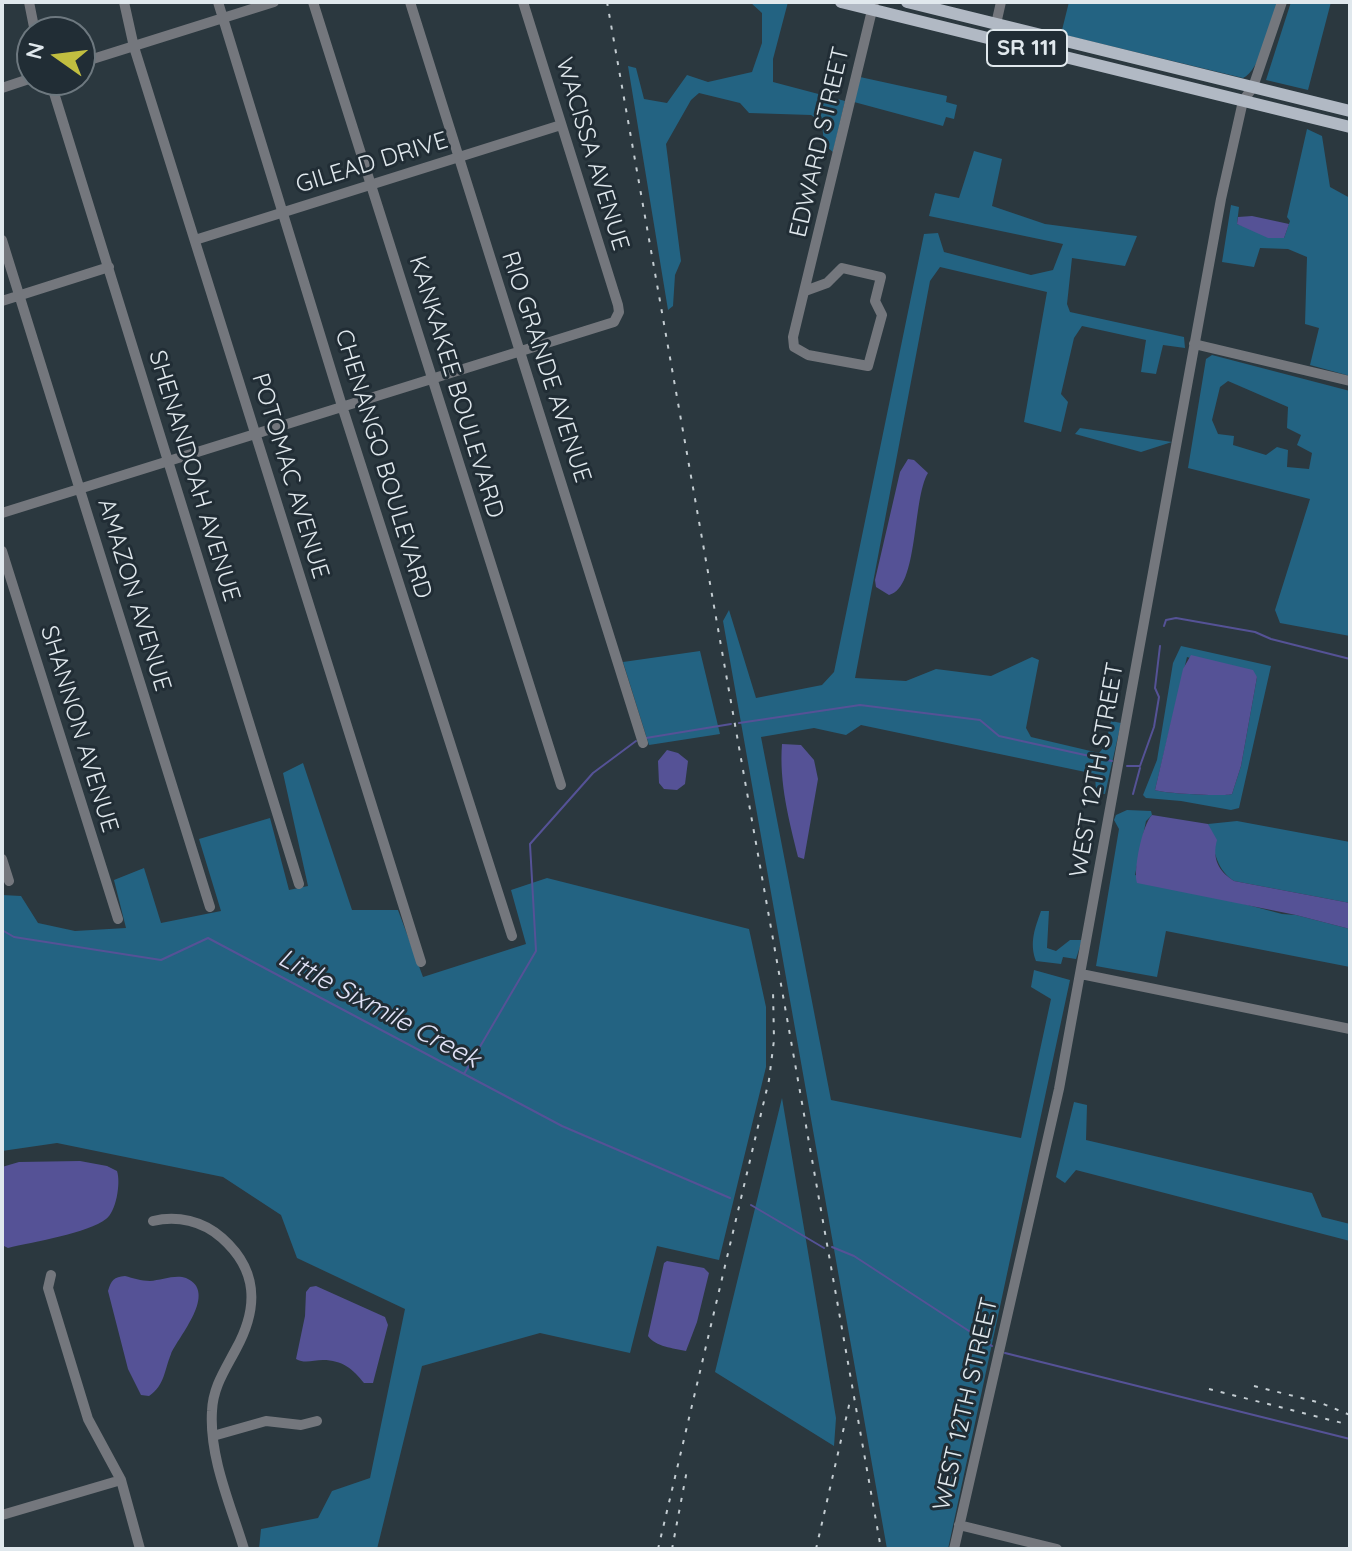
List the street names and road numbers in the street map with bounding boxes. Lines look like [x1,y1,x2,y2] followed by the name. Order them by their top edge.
[987,30,1067,66] road number: SR 111
[784,44,856,240] street label: EDWARD STREET
[549,54,635,254] street label: WACISSA AVENUE
[293,126,451,200] street label: GILEAD DRIVE
[495,248,597,486] street label: RIO GRANDE AVENUE
[402,253,510,521] street label: KANKAKEE BOULEVARD
[328,326,438,602] street label: CHENANGO BOULEVARD
[142,347,246,605] street label: SHENANDOAH AVENUE
[245,370,335,582] street label: POTOMAC AVENUE
[91,495,177,695] street label: AMAZON AVENUE
[34,622,124,836] street label: SHANNON AVENUE
[1064,660,1130,880] street label: WEST 12TH STREET
[927,1295,1005,1513] street label: WEST 12TH STREET

